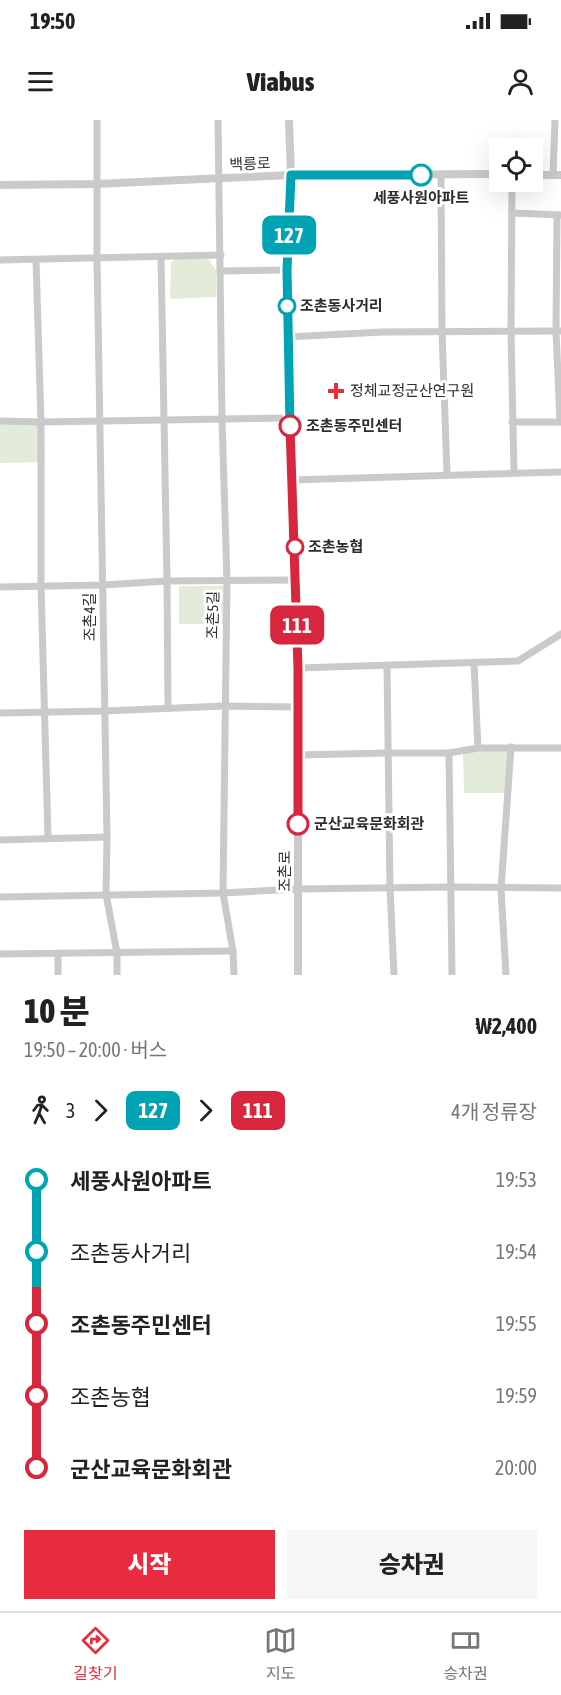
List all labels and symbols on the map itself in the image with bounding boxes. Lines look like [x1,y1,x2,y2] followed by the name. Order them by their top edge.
[229,154,271,173] street label: 백릉로
[410,164,432,186] marker: 세풍사원아파트
[373,189,469,206] place label: 세풍사원아파트
[254,216,324,254] line badge: 127
[278,297,296,315] marker: 조촌동사거리
[300,297,383,314] place label: 조촌동사거리
[327,382,345,400] marker: 정체교정군산연구원
[350,382,474,399] place label: 정체교정군산연구원
[279,415,301,437] marker: 조촌동주민센터
[306,417,403,434] place label: 조촌동주민센터
[286,538,304,556] marker: 조촌농협
[308,538,363,555] place label: 조촌농협
[204,591,221,639] street label: 조촌5길
[81,593,98,641] street label: 조촌4길
[262,606,332,644] line badge: 111
[287,813,309,835] marker: 군산교육문화회관
[314,815,425,832] place label: 군산교육문화회관
[276,850,293,892] street label: 조촌로

